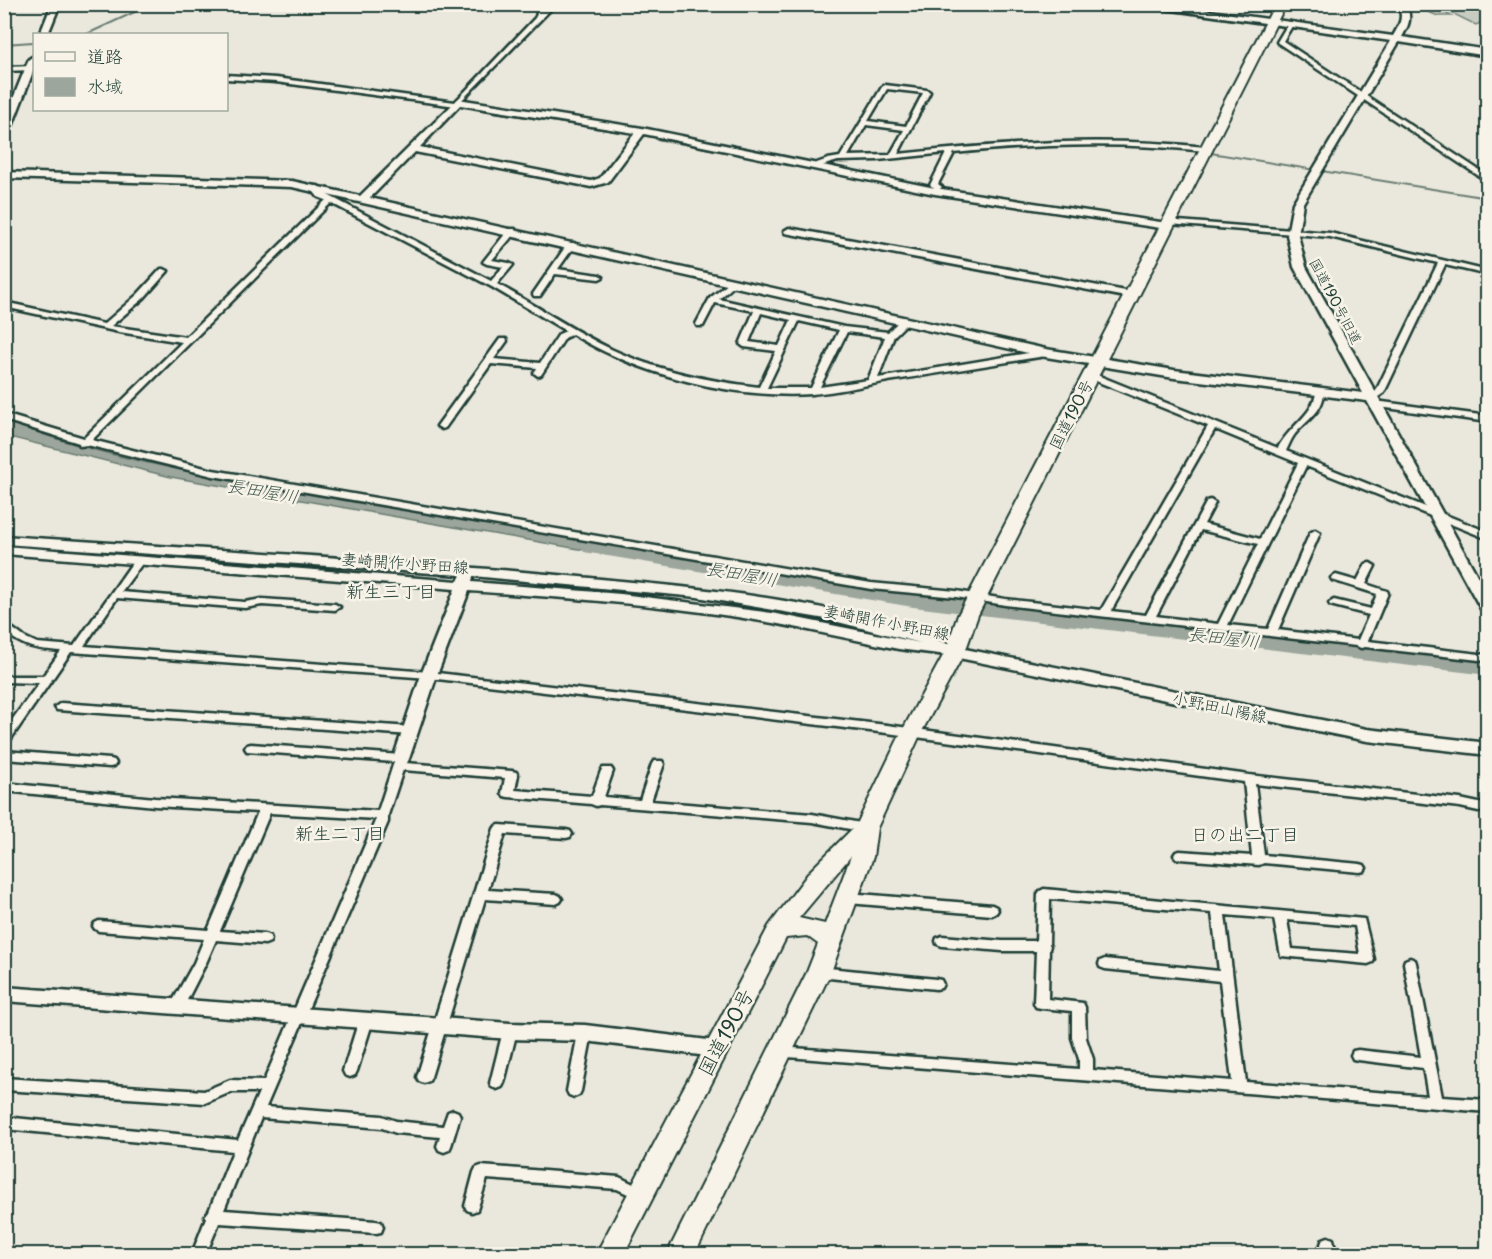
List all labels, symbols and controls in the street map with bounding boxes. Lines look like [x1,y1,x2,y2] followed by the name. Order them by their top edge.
[33,33,228,111] legend
[87,42,123,69] text: 道路
[87,72,123,99] text: 水域
[1304,254,1368,348] street label: 国道190号旧道
[1042,375,1098,453] street label: 国道190号
[225,470,301,510] water label: 長田屋川
[340,546,470,578] street label: 妻崎開作小野田線
[704,553,780,593] water label: 長田屋川
[346,577,436,604] district label: 新生三丁目
[822,597,952,645] street label: 妻崎開作小野田線
[1187,619,1261,655] water label: 長田屋川
[1171,684,1269,728] street label: 小野田山陽線
[295,819,385,846] district label: 新生二丁目
[1191,820,1299,847] district label: 日の出二丁目
[689,983,761,1081] street label: 国道190号

